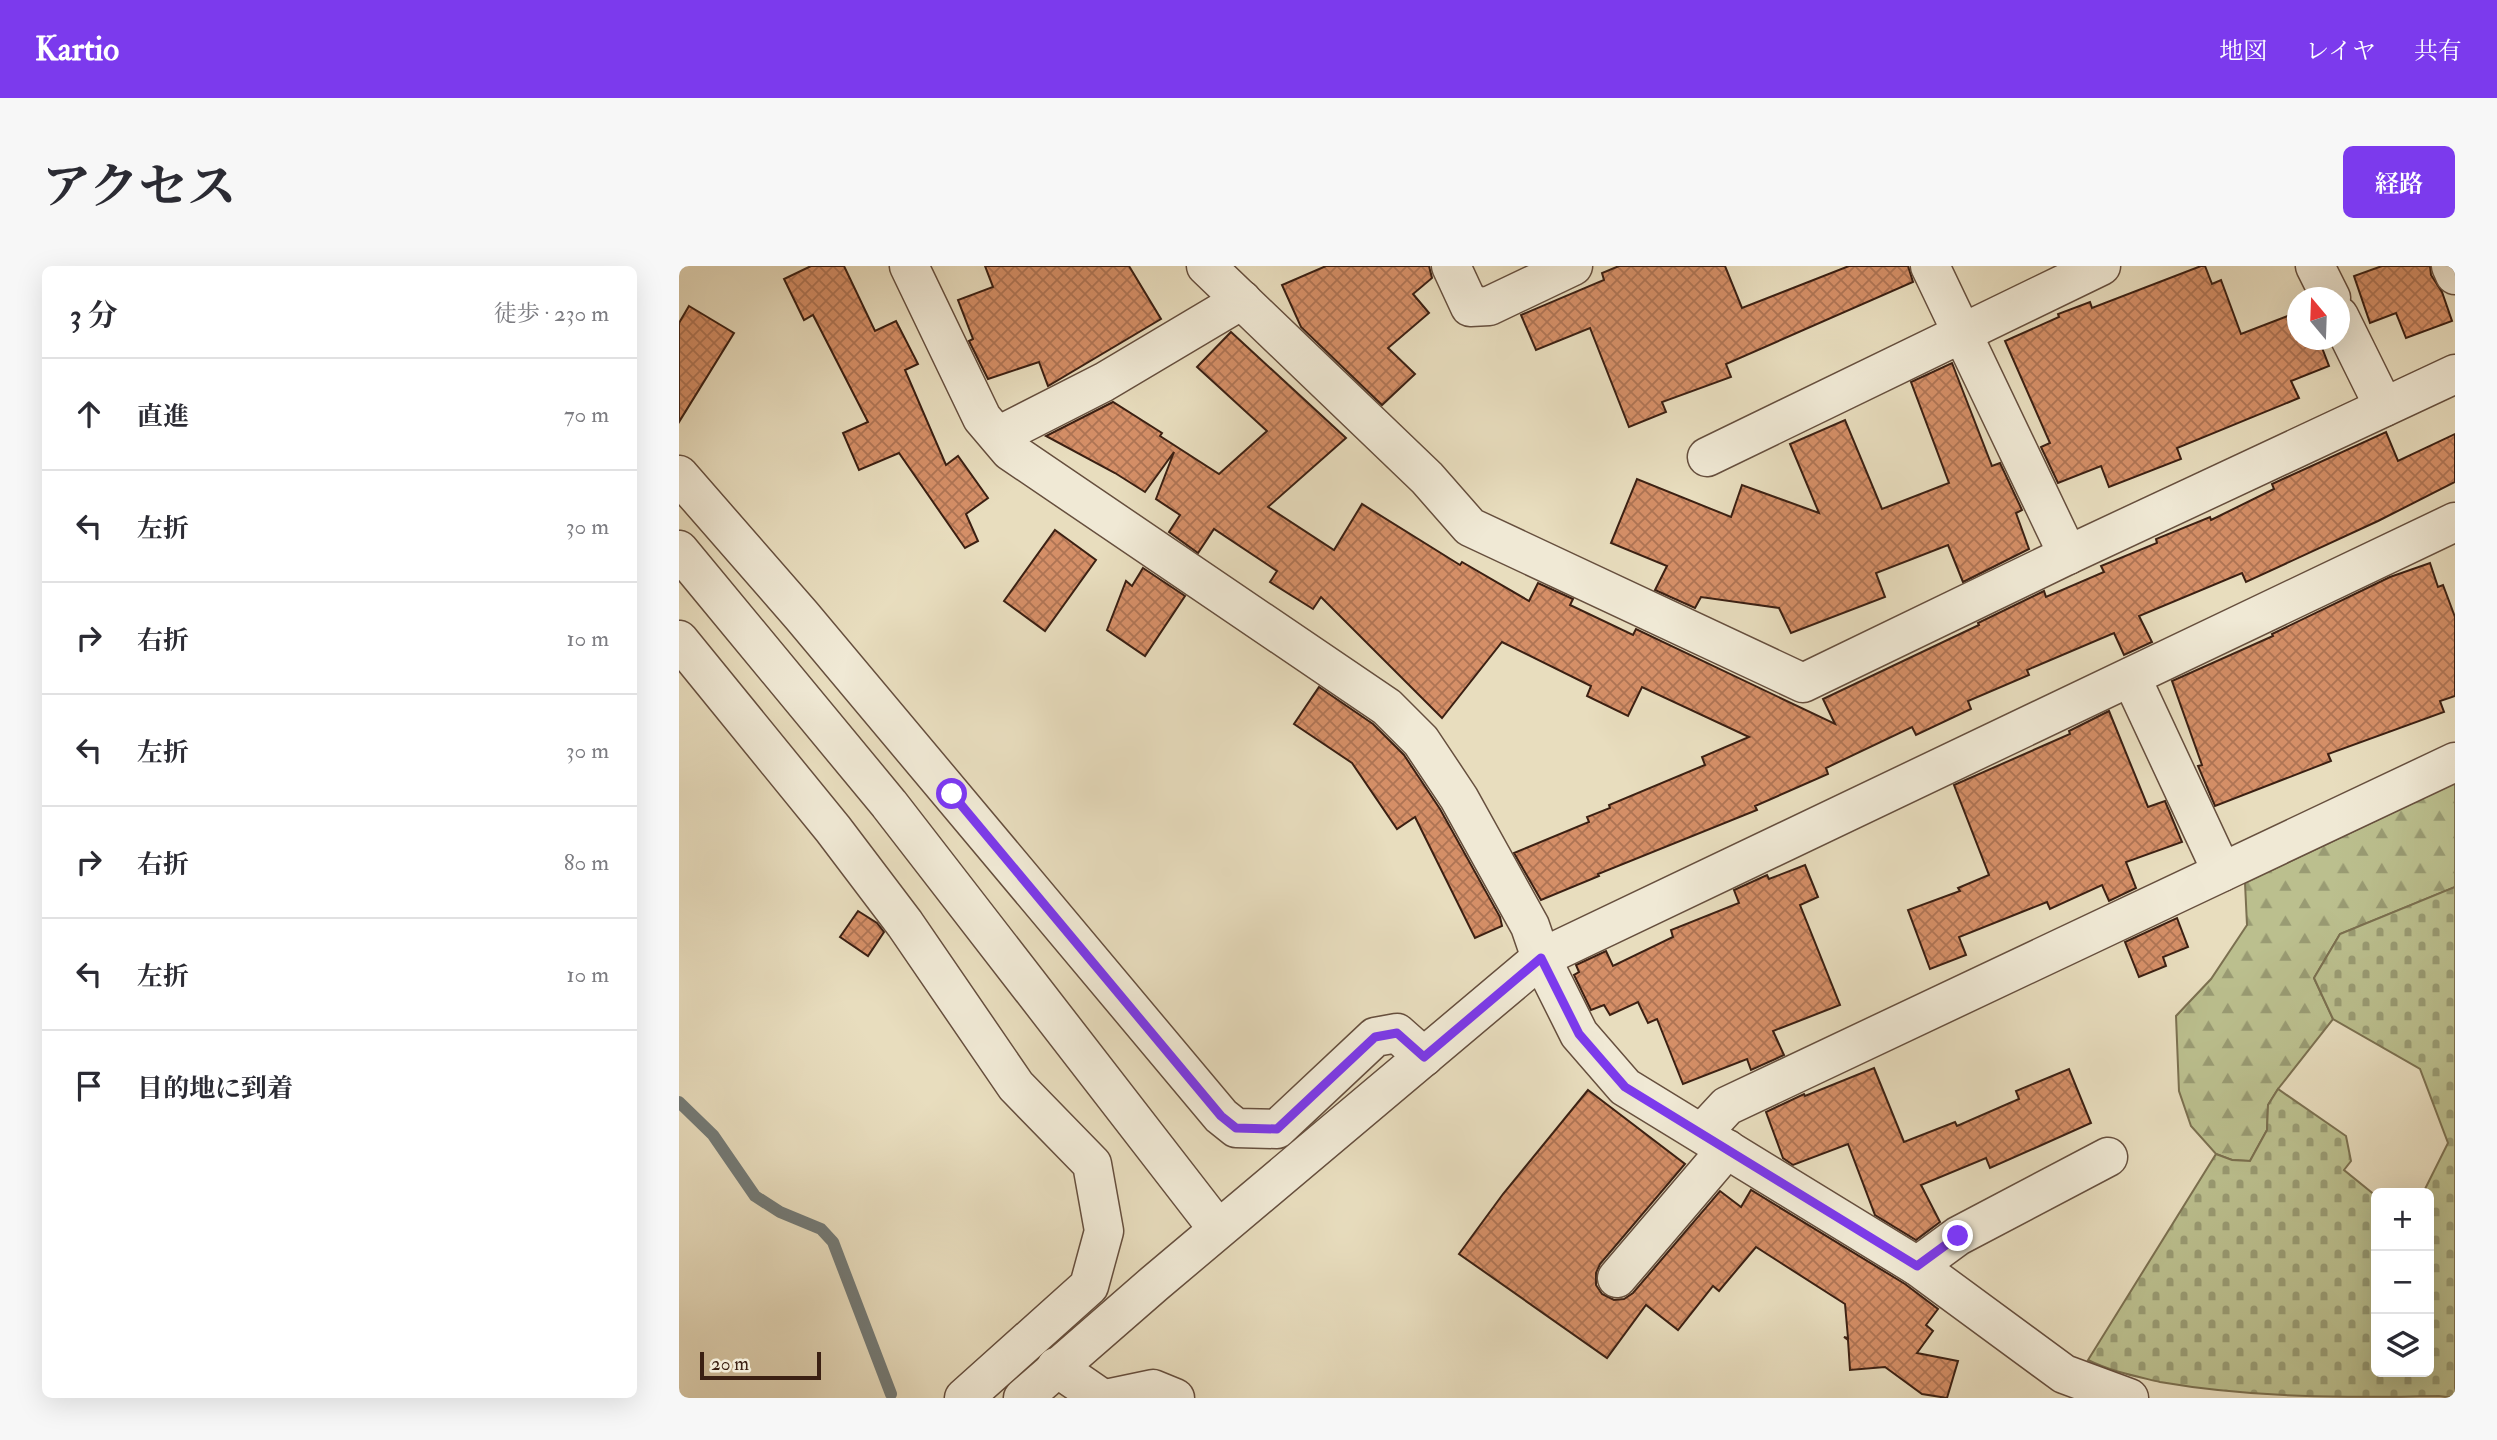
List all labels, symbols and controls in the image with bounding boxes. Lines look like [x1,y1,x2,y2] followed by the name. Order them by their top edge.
[35,29,119,70] text: Kartio
[2219,36,2267,67] text: 地図
[2305,36,2376,67] text: レイヤ
[2414,36,2462,67] text: 共有
[2343,146,2455,218] button: 経路
[42,157,237,218] text: アクセス
[2287,287,2350,350] north arrow
[70,297,118,334] text: 3 分
[494,299,609,328] text: 徒歩 · 230 m
[70,395,108,433] icon: ahead
[564,400,609,429] text: 70 m
[137,401,189,433] text: 直進
[70,507,108,545] icon: left
[566,512,609,541] text: 30 m
[137,513,189,545] text: 左折
[70,619,108,657] icon: right
[566,624,609,653] text: 10 m
[137,625,189,657] text: 右折
[70,731,108,769] icon: left
[566,736,609,765] text: 30 m
[137,737,189,769] text: 左折
[936,778,967,809] route start
[70,843,108,881] icon: right
[564,848,609,877] text: 80 m
[137,849,189,881] text: 右折
[70,955,108,993] icon: left
[566,960,609,989] text: 10 m
[137,961,189,993] text: 左折
[70,1067,108,1105] icon: arrive
[137,1073,293,1105] text: 目的地に到着
[2371,1188,2434,1377] map controls
[2371,1188,2434,1251] button: +
[1942,1220,1973,1251] route end
[2371,1251,2434,1314] button: −
[2371,1314,2434,1377] button: layers
[700,1349,821,1381] scale bar
[711,1352,749,1376] text: 20 m

